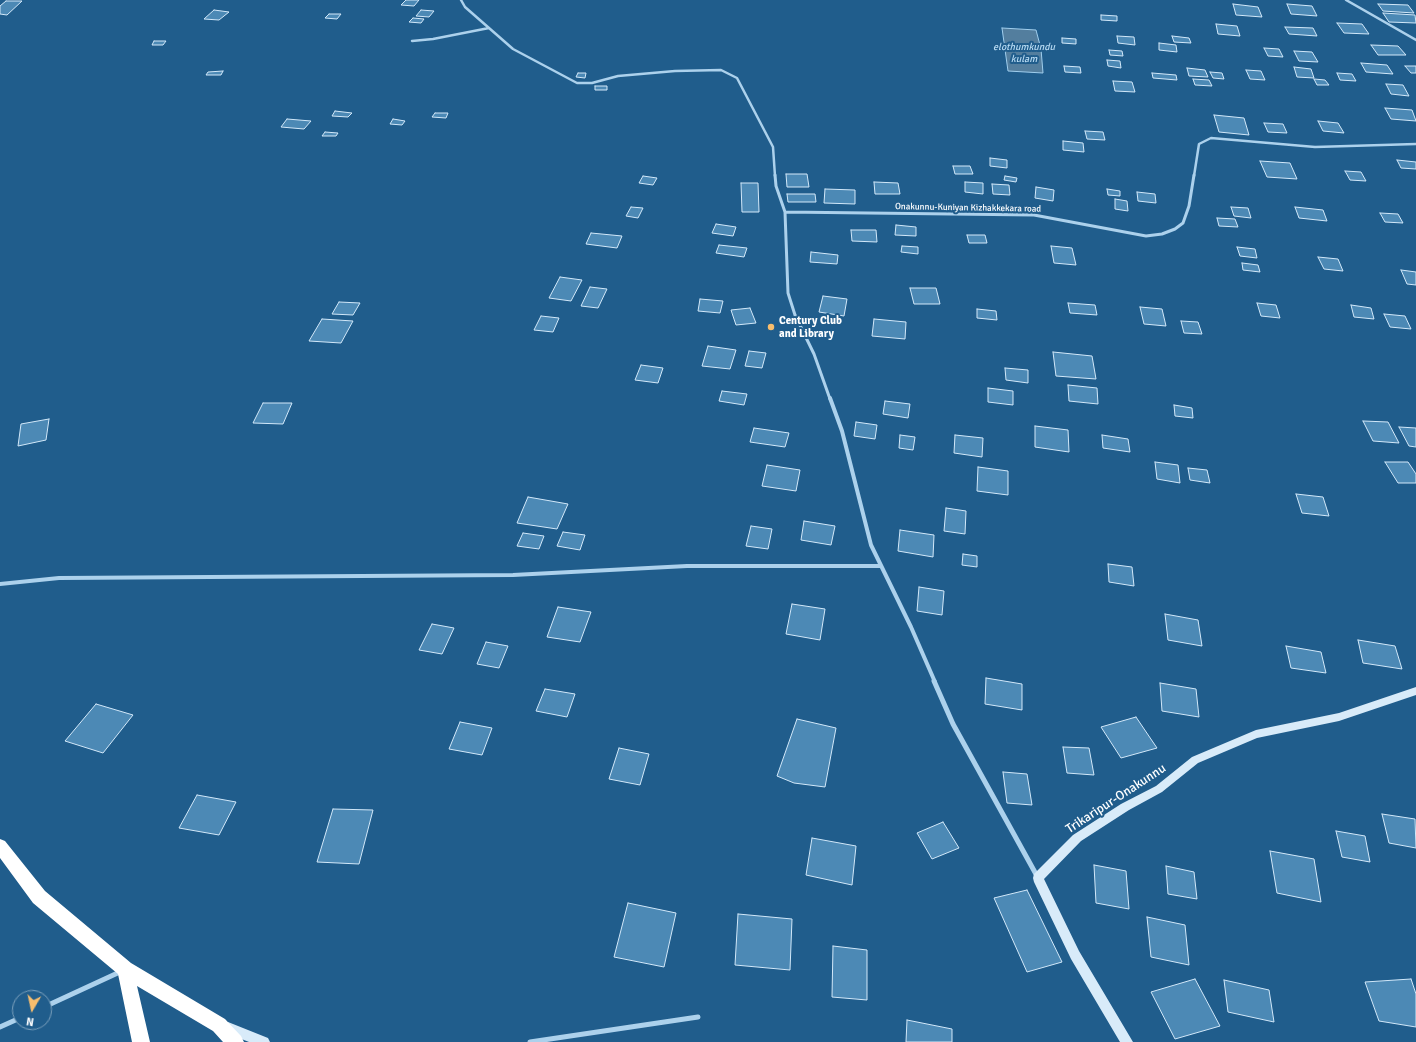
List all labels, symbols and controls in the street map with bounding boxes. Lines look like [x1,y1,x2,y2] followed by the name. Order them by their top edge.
[993,41,1055,64] water label: elothumkundu kulam
[895,201,1041,215] street label: Onakunnu-Kuniyan Kizhakkekara road
[779,314,842,340] place label: Century Club and Library
[766,322,776,332] marker: Century Club and Library
[1063,761,1169,837] street label: Trikaripur-Onakunnu
[12,990,52,1030] north arrow
[25,1014,35,1028] text: N

